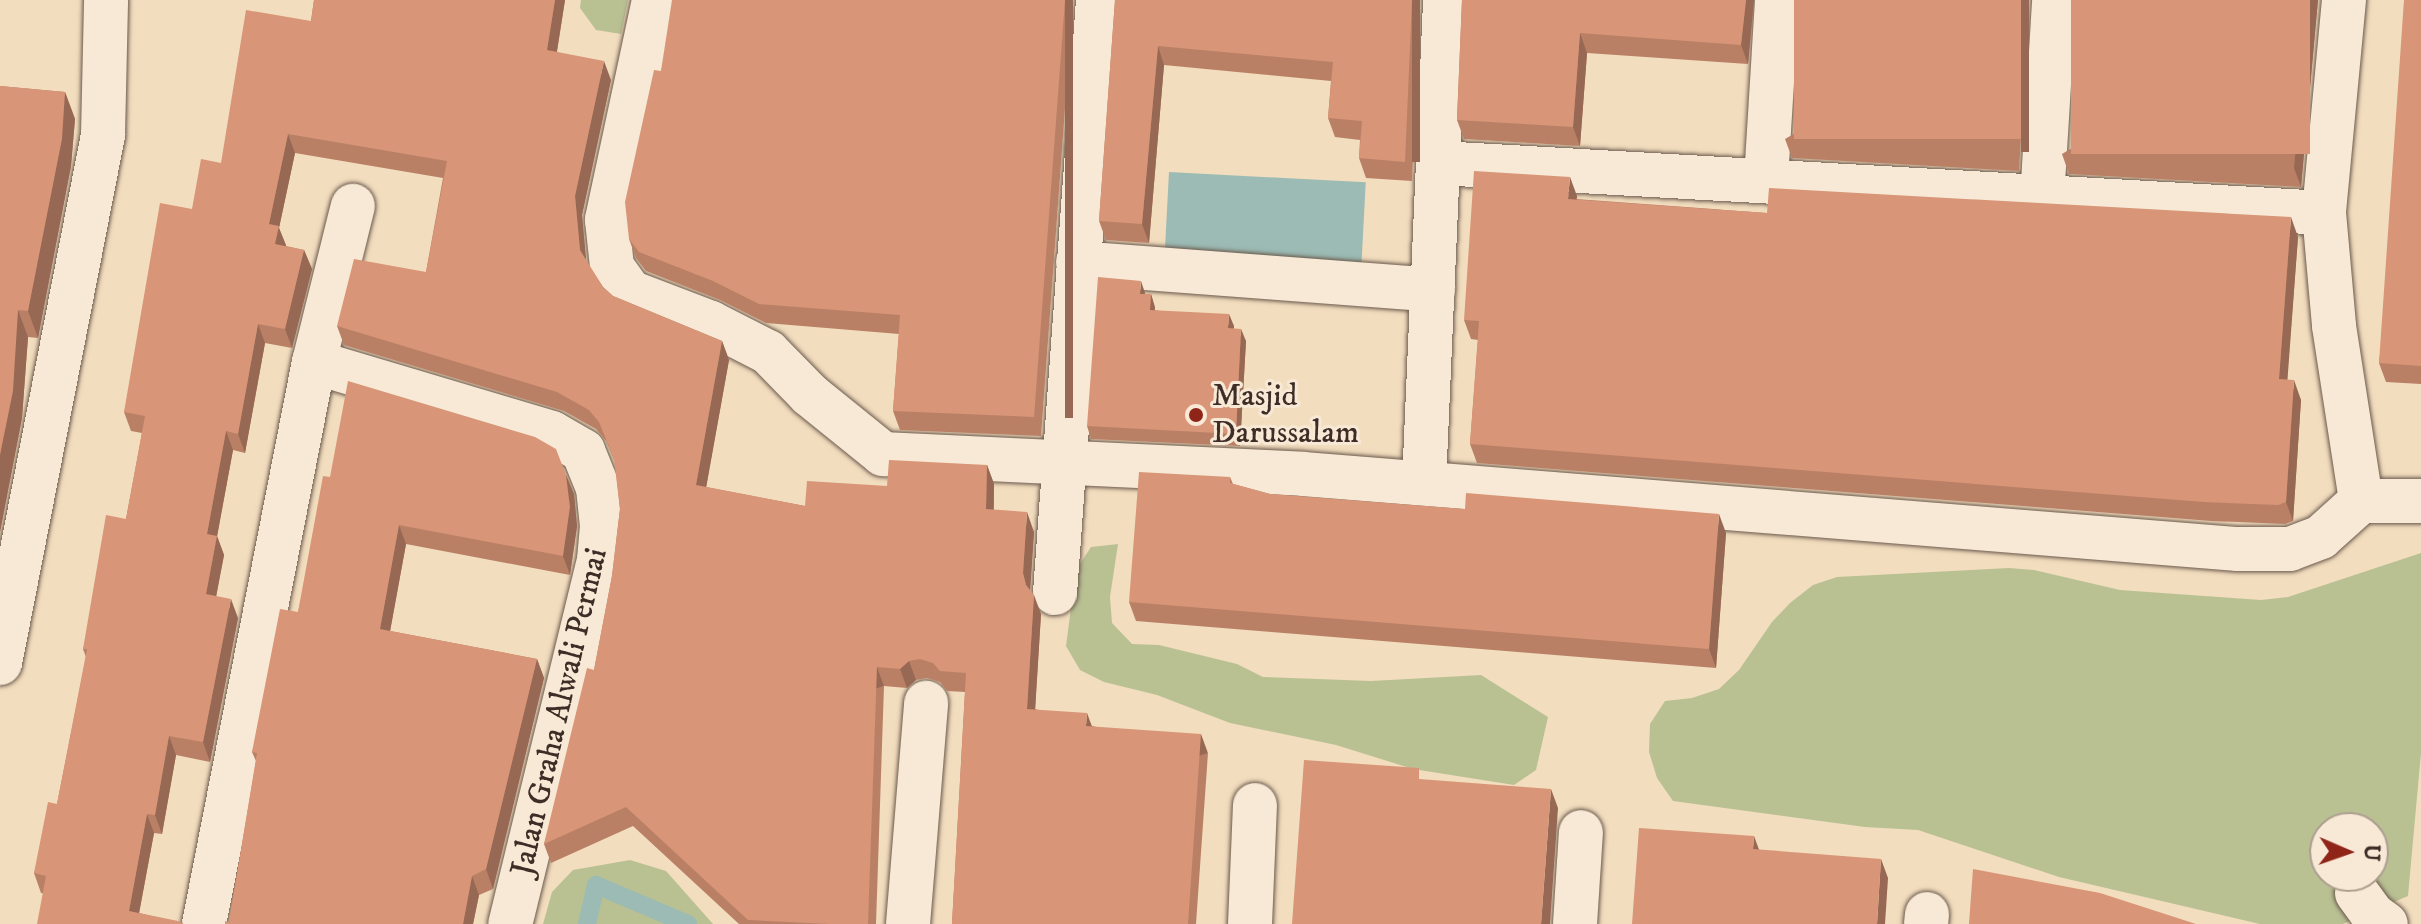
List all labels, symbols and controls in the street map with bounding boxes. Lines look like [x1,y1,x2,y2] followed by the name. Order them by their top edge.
[1212,378,1359,453] place label: Masjid Darussalam
[1187,406,1205,424] marker: Masjid Darussalam
[504,544,616,880] street label: Jalan Graha Alwali Permai
[2309,812,2389,892] north arrow
[2358,844,2385,862] text: U

